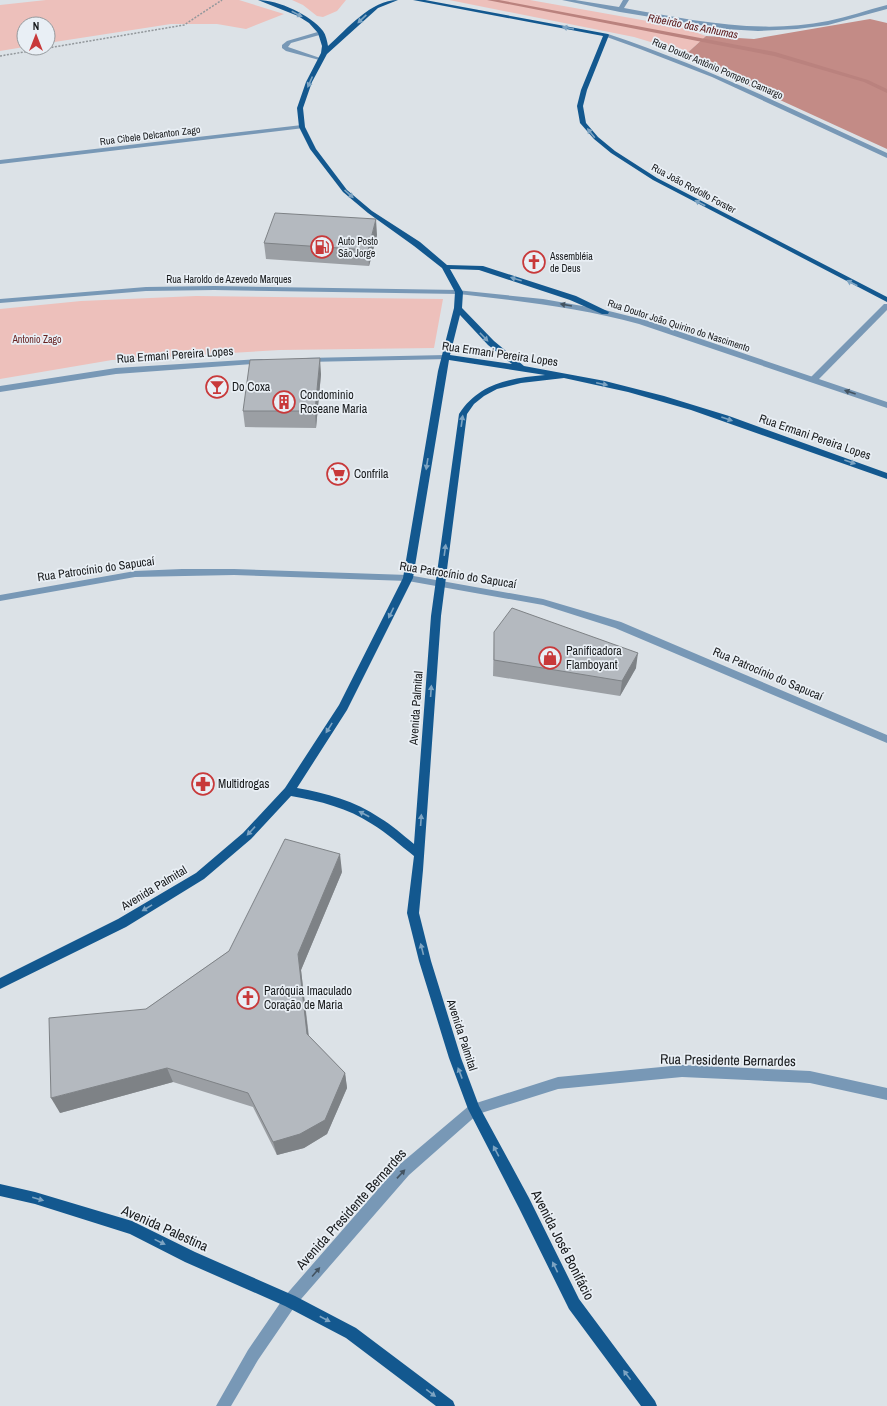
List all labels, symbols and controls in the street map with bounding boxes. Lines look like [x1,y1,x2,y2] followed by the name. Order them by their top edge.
[291,10,303,17] one-way arrow
[647,10,740,42] water label: Ribeirão das Anhumas
[357,14,367,24] one-way arrow
[16,16,56,56] north arrow
[33,19,39,33] text: N
[562,25,574,31] one-way arrow
[650,35,786,102] street label: Rua Doutor Antônio Pompeo Camargo
[307,76,313,87] one-way arrow
[99,123,202,148] street label: Rua Cibele Delcanton Zago
[587,127,596,138] one-way arrow
[649,161,738,216] street label: Rua João Rodolfo Forster
[345,189,354,198] one-way arrow
[694,199,706,206] one-way arrow
[309,234,335,260] fuel station icon: Auto Posto São Jorge
[337,235,379,260] place label: Auto Posto São Jorge
[521,249,547,275] church icon: Assembléia de Deus
[549,250,593,275] place label: Assembléia de Deus
[166,273,292,286] street label: Rua Haroldo de Azevedo Marques
[510,276,522,282] one-way arrow
[846,280,858,286] one-way arrow
[606,296,752,355] street label: Rua Doutor João Quirino do Nascimento
[560,302,572,308] one-way arrow
[480,332,489,342] one-way arrow
[11,333,62,346] park label: Antonio Zago
[441,338,559,370] street label: Rua Ermani Pereira Lopes
[116,343,234,367] street label: Rua Ermani Pereira Lopes
[204,374,230,400] bar icon: Do Coxa
[232,379,271,395] place label: Do Coxa
[596,381,608,387] one-way arrow
[300,387,368,417] place label: Condominio Roseane Maria
[271,389,297,415] building icon: Condominio Roseane Maria
[844,389,856,395] one-way arrow
[757,410,873,464] street label: Rua Ermani Pereira Lopes
[459,415,465,427] one-way arrow
[721,417,733,423] one-way arrow
[424,458,430,470] one-way arrow
[844,460,856,466] one-way arrow
[325,461,351,487] supermarket icon: Confrila
[354,466,389,482] place label: Confrila
[442,544,448,556] one-way arrow
[36,553,156,585] street label: Rua Patrocínio do Sapucaí
[398,558,518,592] street label: Rua Patrocínio do Sapucaí
[388,608,394,619] one-way arrow
[566,643,622,673] place label: Panificadora Flamboyant
[710,644,826,705] street label: Rua Patrocínio do Sapucaí
[537,645,563,671] shop icon: Panificadora Flamboyant
[405,670,427,747] street label: Avenida Palmital
[427,685,434,697] one-way arrow
[325,723,333,733] one-way arrow
[190,771,216,797] pharmacy icon: Multidrogas
[218,776,269,792] place label: Multidrogas
[359,811,370,817] one-way arrow
[418,814,424,826] one-way arrow
[247,826,256,836] one-way arrow
[117,862,190,914] street label: Avenida Palmital
[141,904,153,911] one-way arrow
[418,943,424,955] one-way arrow
[264,983,352,1013] place label: Paróquia Imaculado Coração de Maria
[235,985,261,1011] church icon: Paróquia Imaculado Coração de Maria
[443,996,481,1073] street label: Avenida Palmital
[660,1050,796,1070] street label: Rua Presidente Bernardes
[457,1066,463,1078] one-way arrow
[291,1145,410,1274] street label: Avenida Presidente Bernardes
[493,1145,500,1157] one-way arrow
[396,1169,405,1178] one-way arrow
[527,1186,599,1303] street label: Avenida José Bonifácio
[32,1196,44,1202] one-way arrow
[118,1200,212,1255] street label: Avenida Palestina
[155,1239,166,1245] one-way arrow
[552,1261,559,1273] one-way arrow
[311,1266,320,1277] one-way arrow
[319,1316,330,1322] one-way arrow
[623,1369,631,1380] one-way arrow
[426,1389,436,1397] one-way arrow

